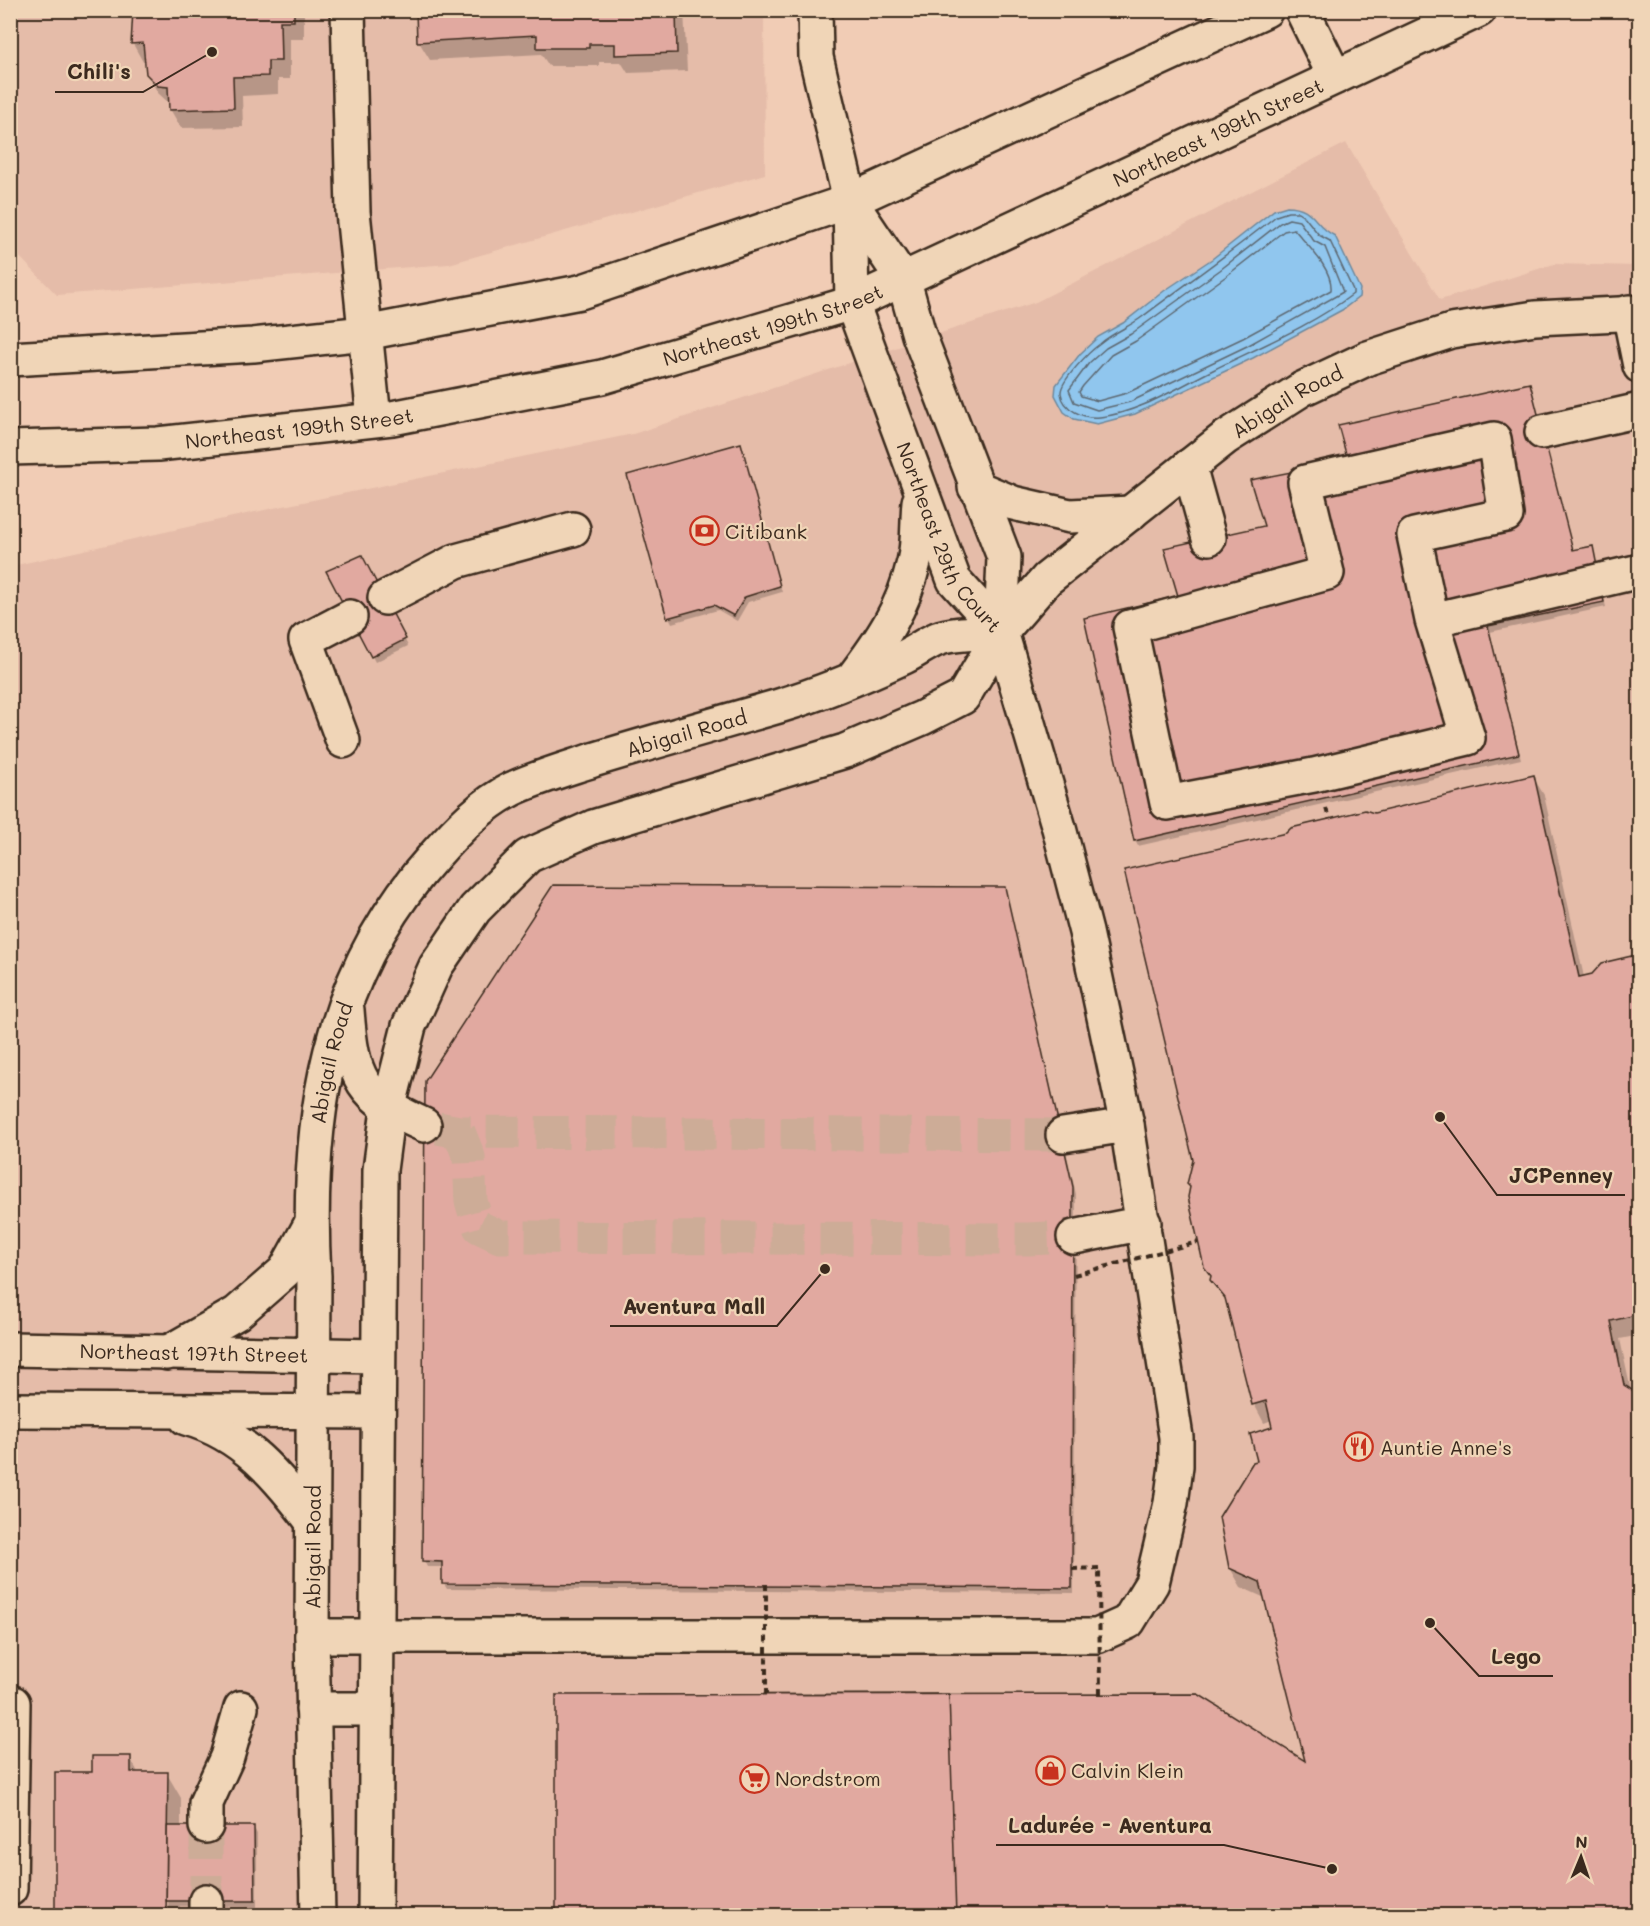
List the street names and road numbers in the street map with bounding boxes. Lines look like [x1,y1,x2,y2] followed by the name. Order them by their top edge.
[1108,72,1327,192] street label: Northeast 199th Street
[660,277,887,371] street label: Northeast 199th Street
[1227,359,1347,444] street label: Abigail Road
[184,401,415,454] street label: Northeast 199th Street
[891,438,1008,638] street label: Northeast 29th Court
[623,703,749,762] street label: Abigail Road
[305,998,358,1125] street label: Abigail Road
[79,1337,309,1368] street label: Northeast 197th Street
[299,1485,326,1609] street label: Abigail Road

